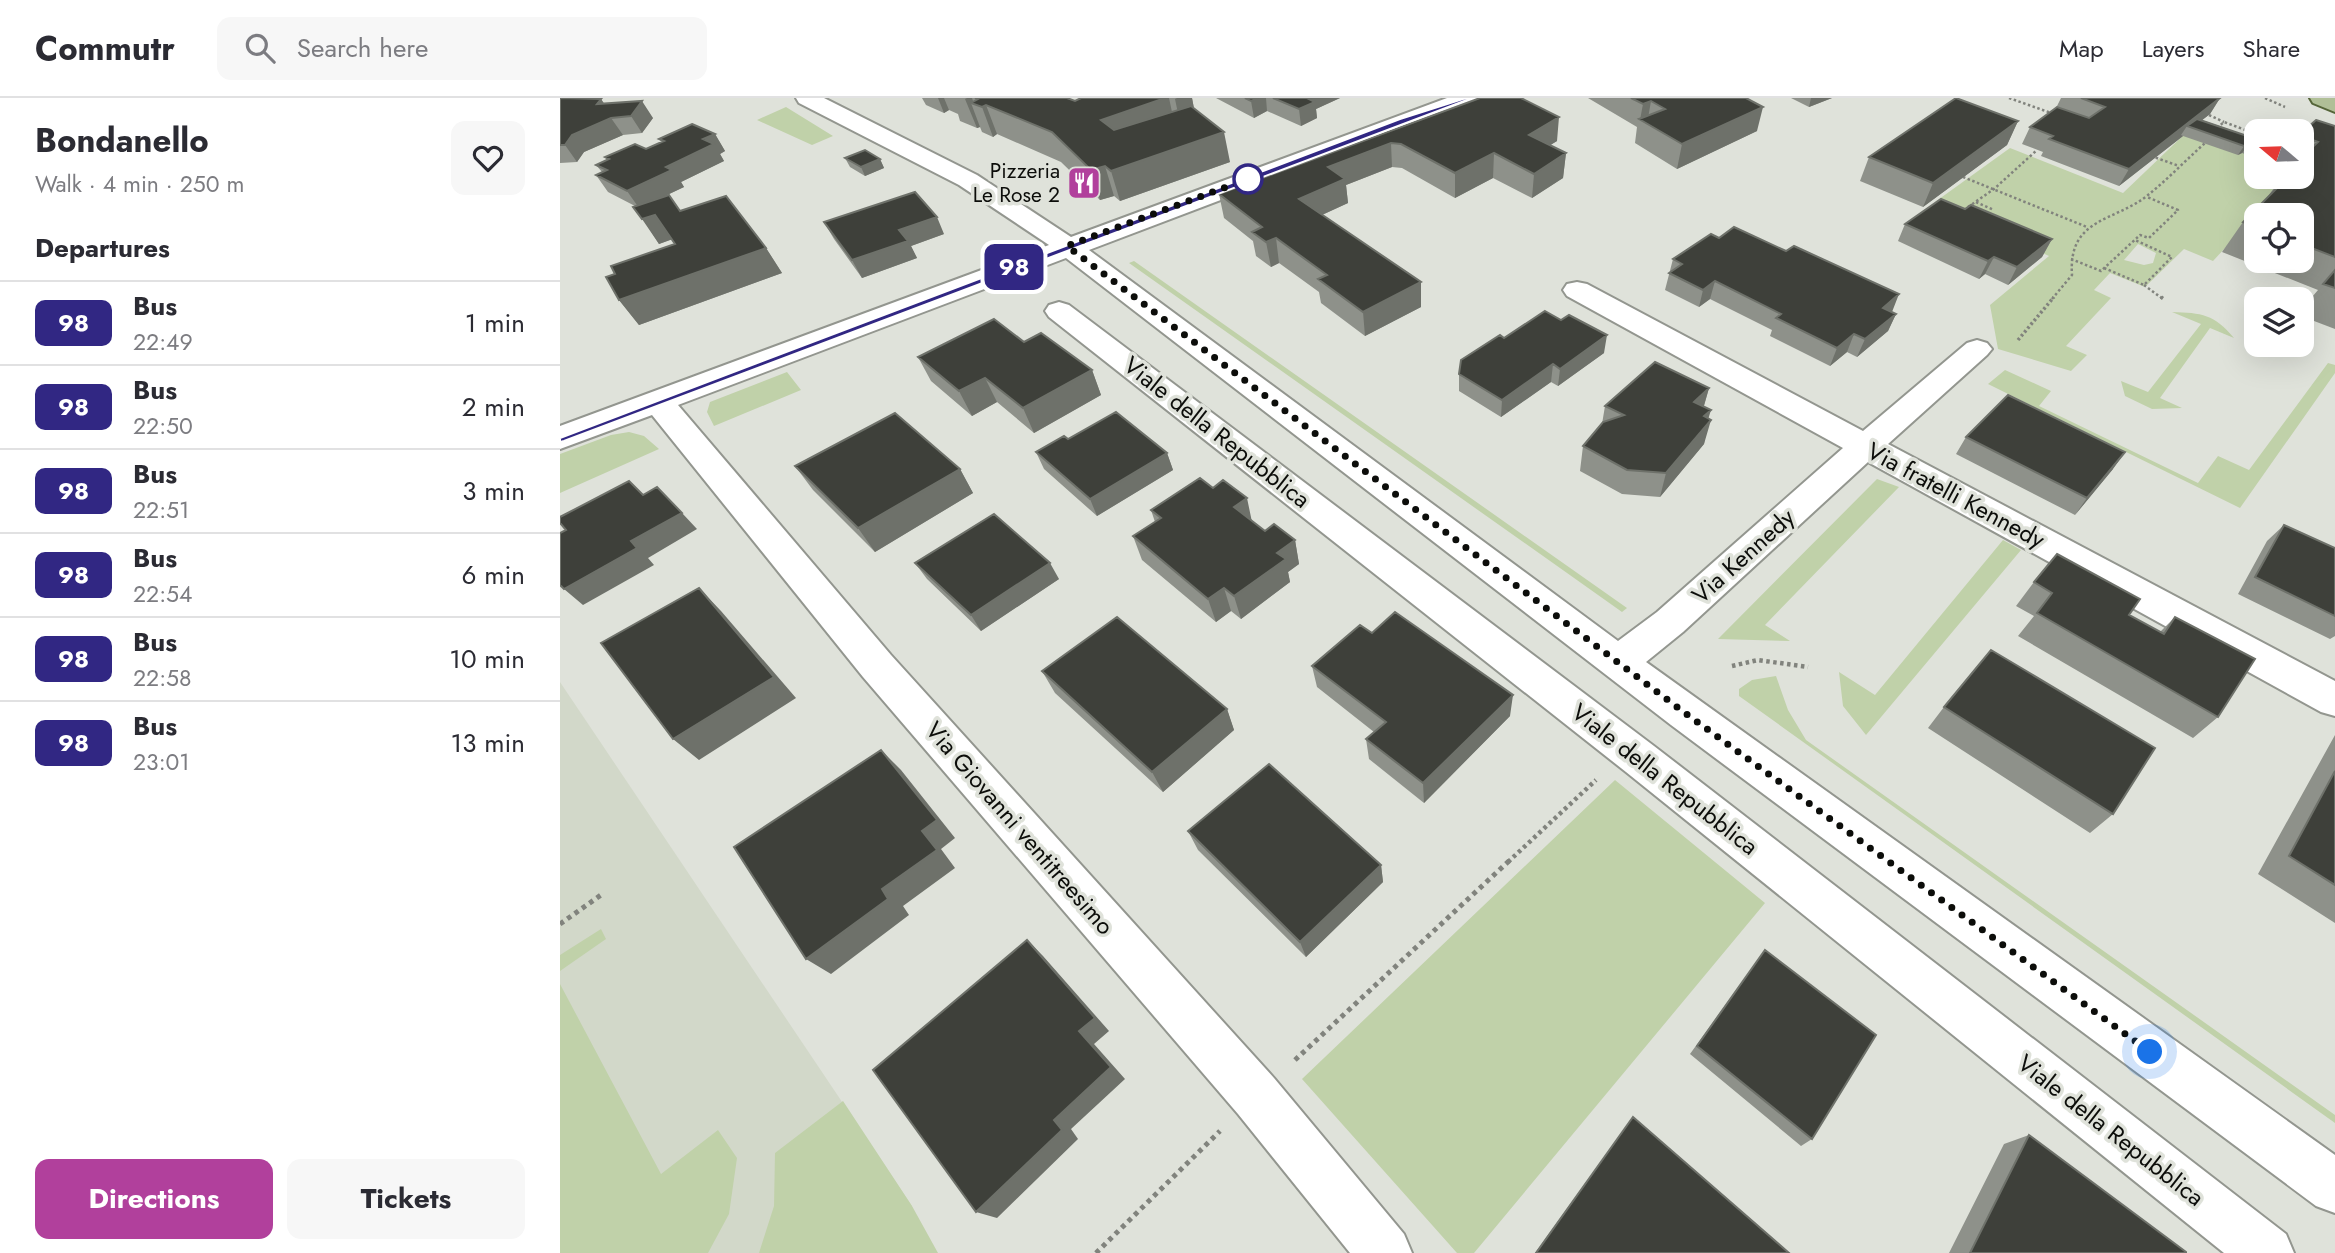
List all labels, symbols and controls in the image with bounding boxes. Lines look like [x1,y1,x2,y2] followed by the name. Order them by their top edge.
[217,17,707,80] search box
[35,25,175,72] text: Commutr
[241,29,279,67] icon: search
[297,29,428,67] text: Search here
[2059,31,2104,66] text: Map
[2142,31,2204,66] text: Layers
[2242,31,2300,66] text: Share
[35,117,209,164] text: Bondanello
[2244,119,2314,189] north arrow
[2244,119,2314,357] map controls
[451,121,525,195] button: heart
[973,156,1060,210] place label: Pizzeria Le Rose 2
[1065,164,1103,202] restaurant icon: Pizzeria Le Rose 2
[1233,164,1263,194] unlabelled marker
[35,167,244,201] text: Walk · 4 min · 250 m
[2244,203,2314,273] button: locate
[35,229,170,267] text: Departures
[982,244,1046,290] line badge: 98
[998,249,1030,284] text: 98
[133,287,177,325] text: Bus
[2244,287,2314,357] button: layers
[465,304,525,342] text: 1 min
[58,305,89,340] text: 98
[133,325,193,359] text: 22:49
[1116,348,1318,516] street label: Viale della Repubblica
[133,371,177,409] text: Bus
[462,388,525,426] text: 2 min
[58,389,89,424] text: 98
[133,409,193,443] text: 22:50
[1861,433,2052,557] street label: Via fratelli Kennedy
[133,455,177,493] text: Bus
[462,472,525,510] text: 3 min
[58,473,89,508] text: 98
[133,493,189,527] text: 22:51
[1684,500,1803,612] street label: Via Kennedy
[133,539,177,577] text: Bus
[462,556,525,594] text: 6 min
[58,557,89,592] text: 98
[133,577,192,611] text: 22:54
[133,623,177,661] text: Bus
[449,640,525,678] text: 10 min
[58,641,89,676] text: 98
[133,661,192,695] text: 22:58
[1564,695,1766,863] street label: Viale della Repubblica
[133,707,177,745] text: Bus
[917,714,1123,942] street label: Via Giovanni ventitreesimo
[451,724,525,762] text: 13 min
[58,725,89,760] text: 98
[133,745,190,779] text: 23:01
[2132,1034,2167,1069] your location
[2010,1046,2212,1214] street label: Viale della Repubblica
[35,1159,273,1239] button: Directions
[287,1159,525,1239] button: Tickets

